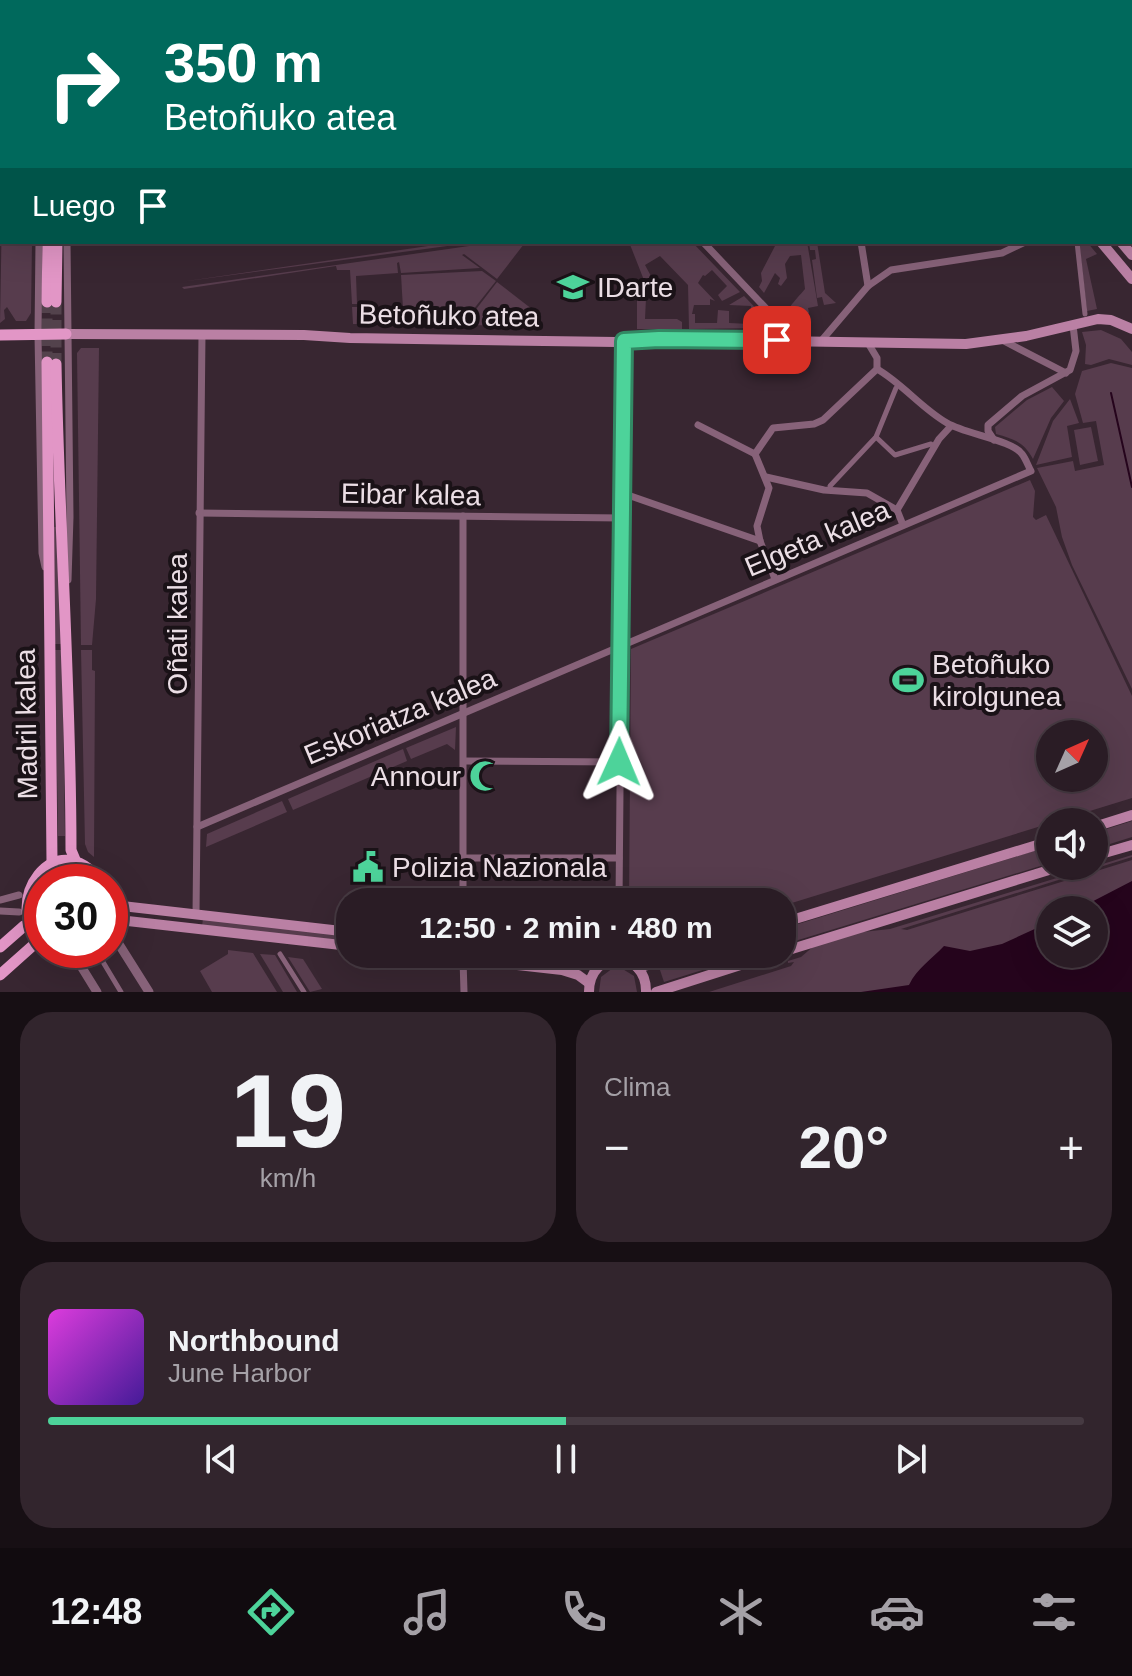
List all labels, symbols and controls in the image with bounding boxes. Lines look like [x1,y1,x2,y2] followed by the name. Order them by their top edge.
[164,31,323,94] text: 350 m
[32,32,136,136] icon: right
[164,97,396,138] text: Betoñuko atea
[131,184,175,228] icon: arrive
[32,189,115,222] text: Luego
[556,270,590,304] school or university icon: IDarte
[597,272,673,303] place label: IDarte
[358,298,540,333] street label: Betoñuko atea
[743,306,811,374] pin
[755,318,799,362] icon: arrive
[341,478,482,511] street label: Eibar kalea
[740,494,895,583] street label: Elgeta kalea
[162,553,193,695] street label: Oñati kalea
[10,648,43,800] street label: Madril kalea
[932,649,1062,712] place label: Betoñuko kirolgunea
[300,662,501,771] street label: Eskoriatza kalea
[891,663,925,697] sports icon: Betoñuko kirolgunea
[577,720,661,804] position arrow
[1036,720,1108,792] north arrow
[1036,720,1108,968] map controls
[468,759,502,793] mosque icon: Annour
[371,761,461,792] place label: Annour
[1036,808,1108,880] button: sound
[351,850,385,884] public building icon: Polizia Nazionala
[392,852,607,883] place label: Polizia Nazionala
[24,864,128,968] speed limit sign: 30
[1036,896,1108,968] button: layers
[419,911,713,944] text: 12:50 · 2 min · 480 m
[230,1053,346,1169] text: 19
[604,1072,670,1102] text: Clima
[799,1114,889,1181] text: 20°
[604,1123,630,1172] text: −
[1058,1123,1084,1172] text: +
[260,1163,316,1193] text: km/h
[168,1324,340,1357] text: Northbound
[168,1358,311,1388] text: June Harbor
[199,1437,243,1481] icon: previous
[544,1437,588,1481] icon: pause
[889,1437,933,1481] icon: next
[243,1584,299,1640] icon: directions
[399,1584,455,1640] icon: music
[556,1584,612,1640] icon: phone
[713,1584,769,1640] icon: climate
[869,1584,925,1640] icon: car
[1026,1584,1082,1640] icon: filters
[50,1591,142,1632] text: 12:48

